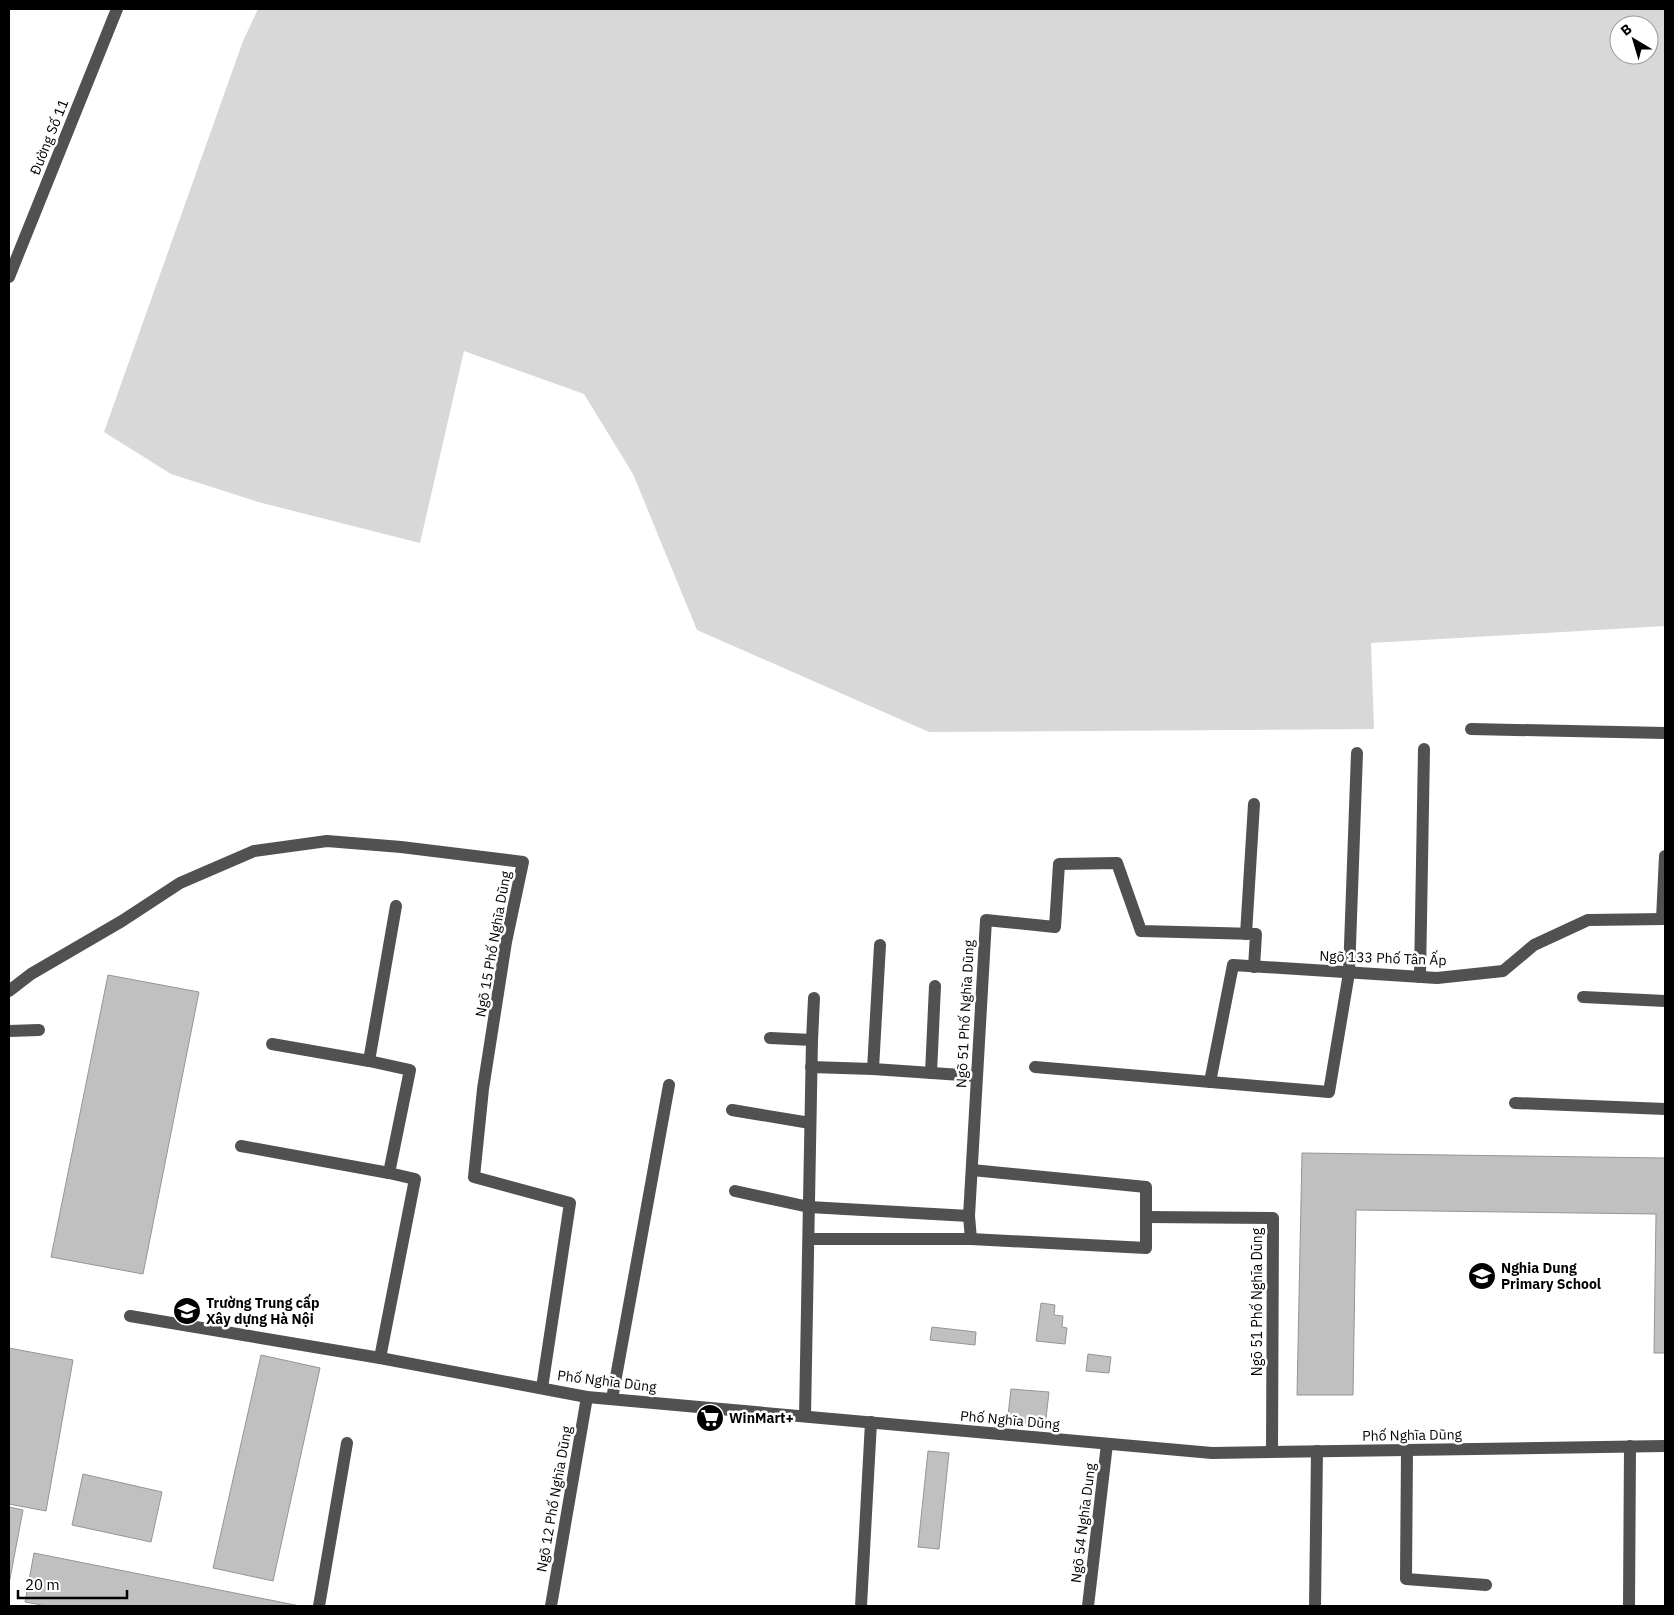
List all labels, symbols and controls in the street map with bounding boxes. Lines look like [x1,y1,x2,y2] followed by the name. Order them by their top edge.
[1609,15,1659,65] north arrow
[1617,20,1635,40] text: B
[26,97,72,177] street label: Đường Số 11
[471,869,515,1019] street label: Ngõ 15 Phố Nghĩa Dũng
[952,939,978,1088] street label: Ngõ 51 Phố Nghĩa Dũng
[1319,944,1447,969] street label: Ngõ 133 Phố Tân Ấp
[1248,1227,1266,1376] street label: Ngõ 51 Phố Nghĩa Dũng
[1501,1259,1601,1293] place label: Nghia Dung Primary School
[1467,1261,1497,1291] school or university icon: Nghia Dung Primary School
[206,1293,319,1328] place label: Trường Trung cấp Xây dựng Hà Nội
[172,1296,202,1326] school or university icon: Trường Trung cấp Xây dựng Hà Nội
[556,1366,658,1396] street label: Phố Nghĩa Dũng
[695,1403,725,1433] supermarket icon: WinMart+
[960,1407,1061,1433] street label: Phố Nghĩa Dũng
[729,1409,794,1427] place label: WinMart+
[532,1424,576,1574] street label: Ngõ 12 Phố Nghĩa Dũng
[1362,1425,1463,1445] street label: Phố Nghĩa Dũng
[1067,1461,1099,1584] street label: Ngõ 54 Nghĩa Dung
[18,1568,126,1600] scale bar
[25,1575,60,1594] text: 20 m

